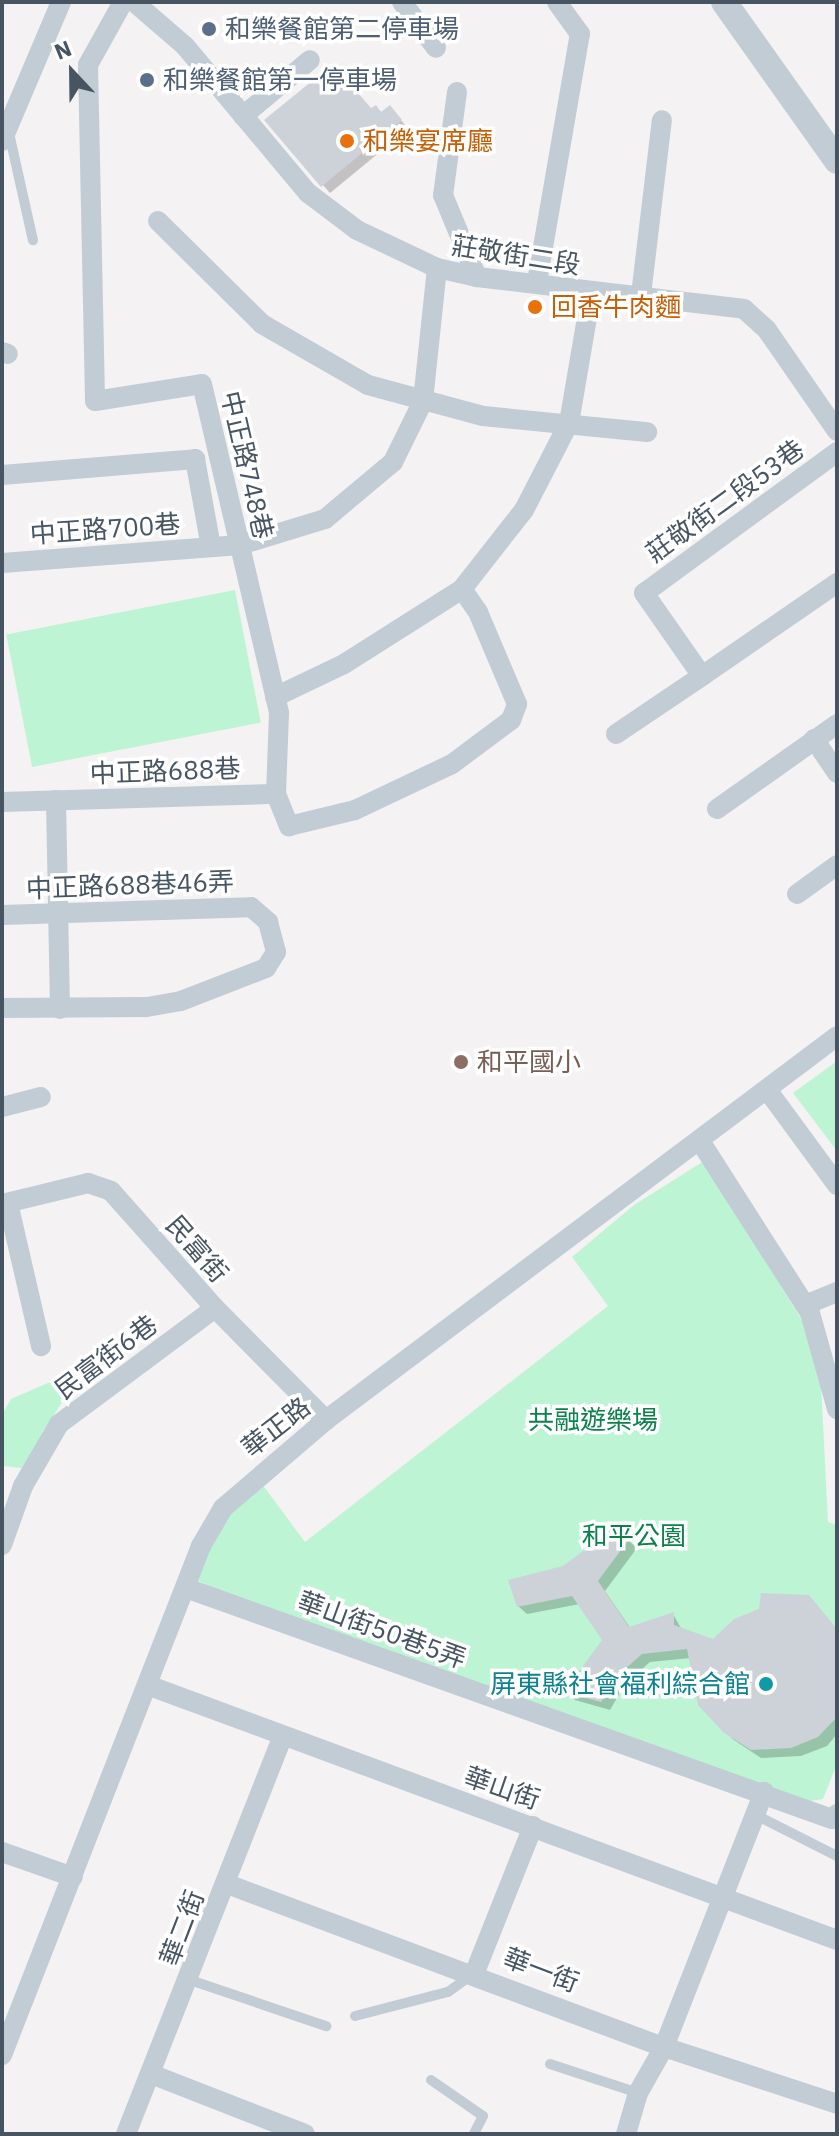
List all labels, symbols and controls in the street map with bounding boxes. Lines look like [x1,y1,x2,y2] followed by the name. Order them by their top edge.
[225,13,459,45] place label: 和樂餐館第二停車場
[200,20,218,38] marker: 和樂餐館第二停車場
[32,32,112,112] north arrow
[50,33,76,66] text: N
[163,64,397,96] place label: 和樂餐館第一停車場
[138,71,156,89] marker: 和樂餐館第一停車場
[363,125,493,157] place label: 和樂宴席廳
[338,132,356,150] marker: 和樂宴席廳
[449,229,583,281] street label: 莊敬街二段
[551,291,681,323] place label: 回香牛肉麵
[526,298,544,316] marker: 回香牛肉麵
[215,388,279,542] street label: 中正路748巷
[640,433,810,569] street label: 莊敬街二段53巷
[29,508,181,550] street label: 中正路700巷
[89,753,241,789] street label: 中正路688巷
[26,866,234,904] street label: 中正路688巷46弄
[477,1046,581,1078] place label: 和平國小
[452,1053,470,1071] marker: 和平國小
[160,1209,234,1289] street label: 民富街
[49,1309,163,1405] street label: 民富街6巷
[236,1391,316,1463] street label: 華正路
[528,1404,658,1436] park label: 共融遊樂場
[582,1520,686,1552] park label: 和平公園
[294,1585,470,1675] street label: 華山街50巷5弄
[490,1668,750,1700] place label: 屏東縣社會福利綜合館
[757,1675,775,1693] marker: 屏東縣社會福利綜合館
[460,1761,544,1815] street label: 華山街
[153,1886,211,1970] street label: 華二街
[499,1941,583,1999] street label: 華一街

